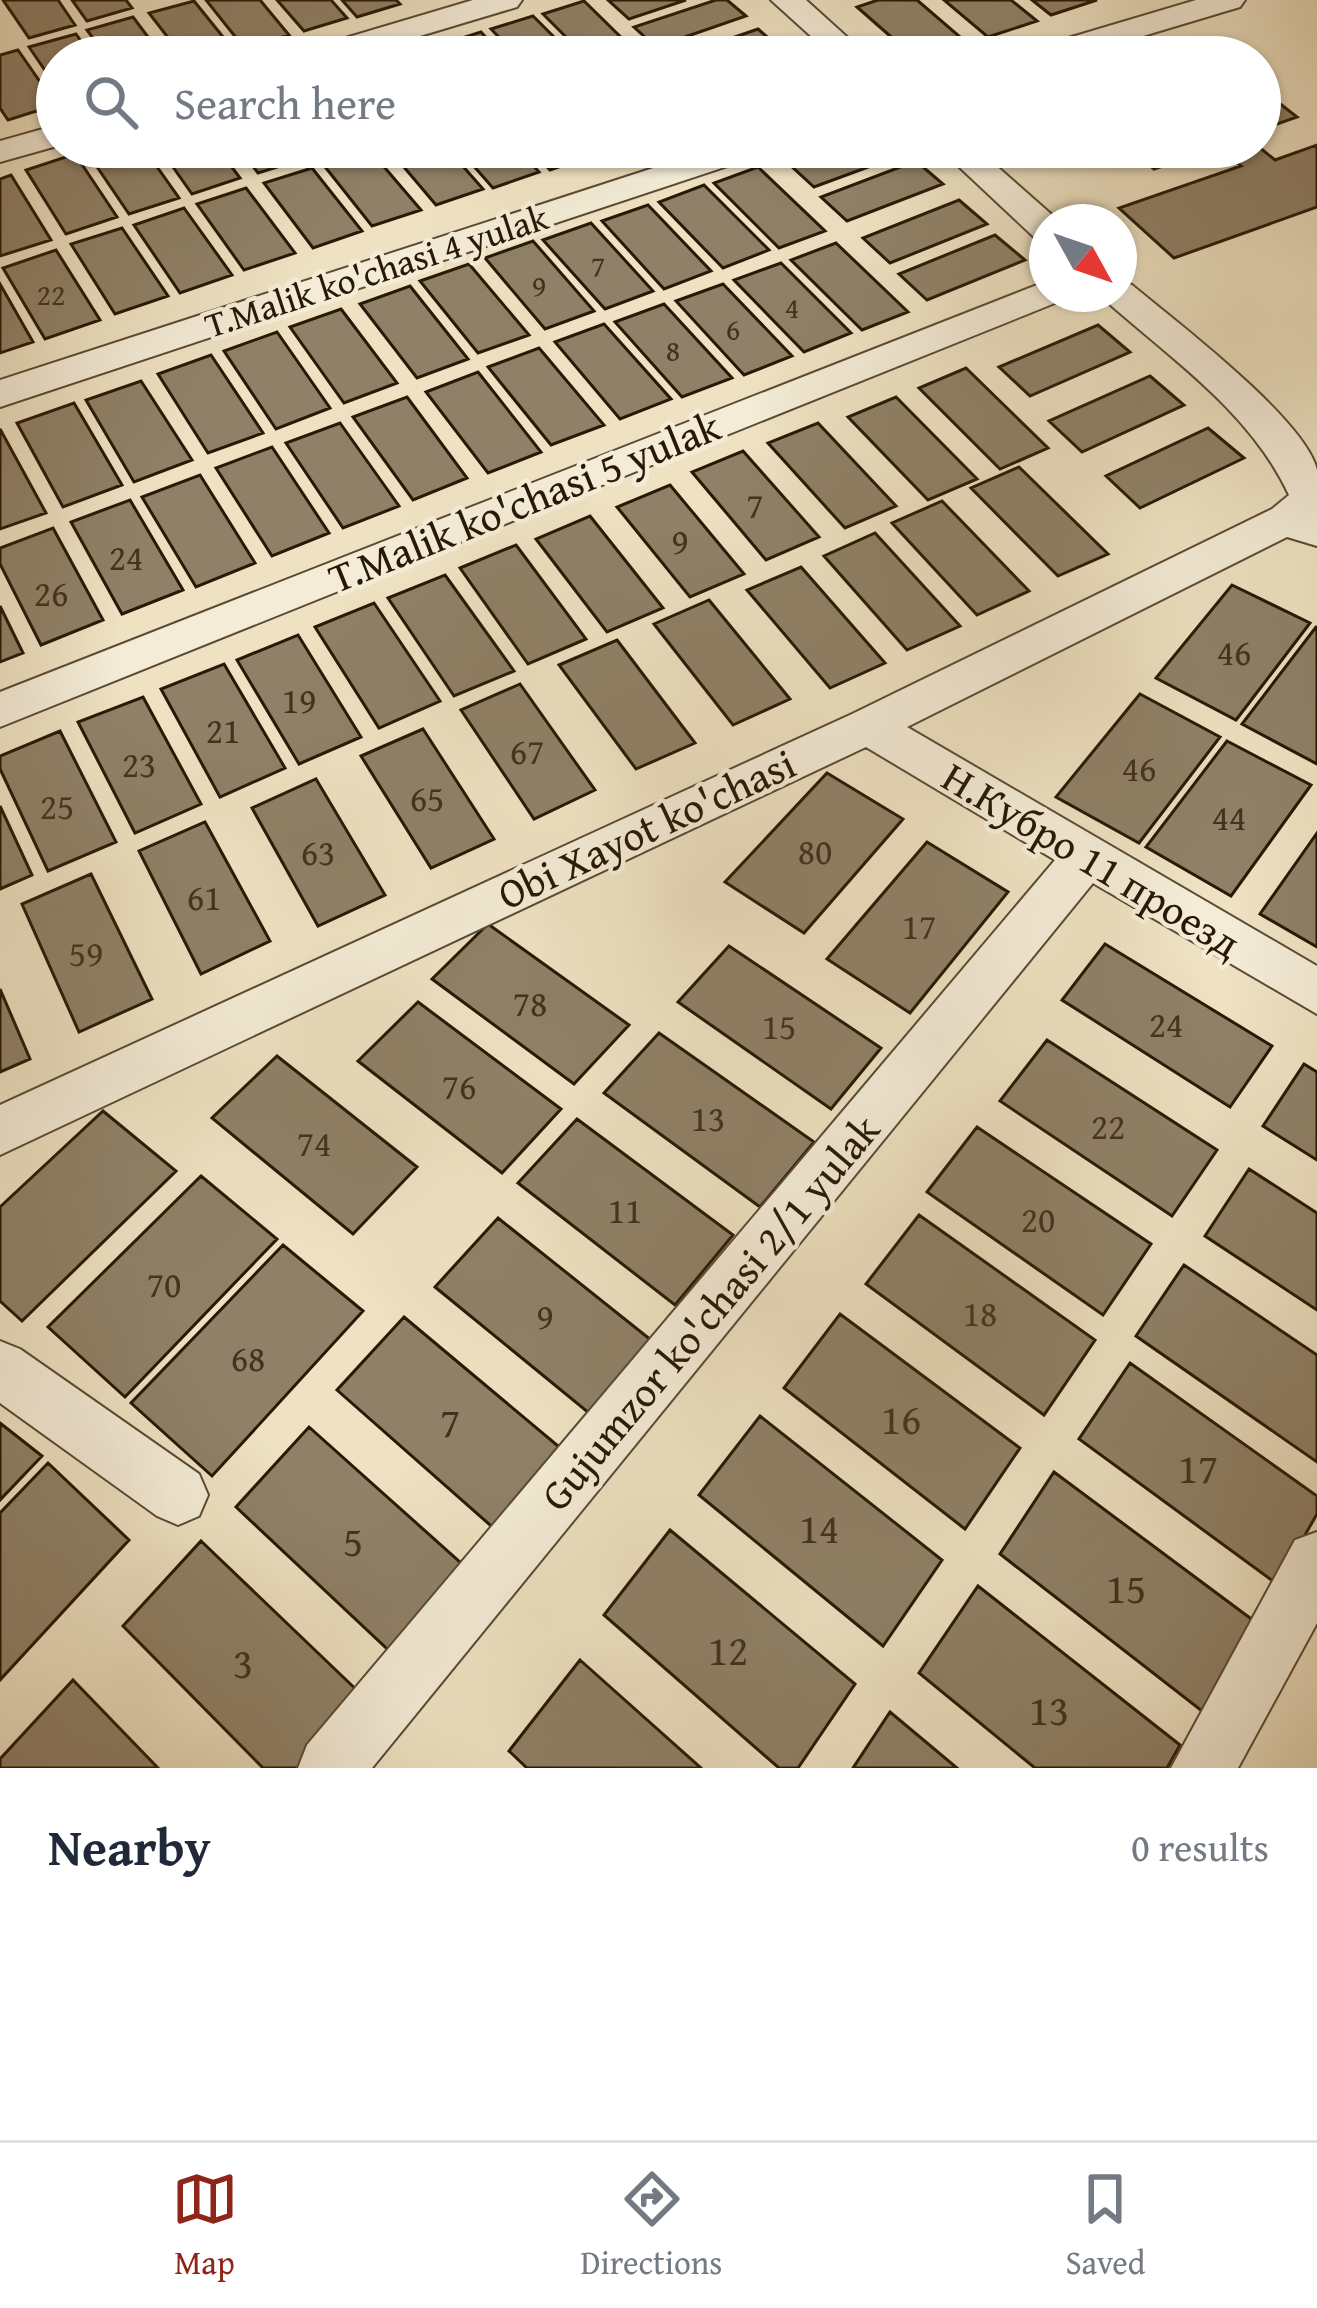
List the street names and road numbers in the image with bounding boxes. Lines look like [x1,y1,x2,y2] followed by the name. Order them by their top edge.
[198,189,555,350] street label: T.Malik ko'chasi 4 yulak
[319,394,730,607] street label: T.Malik ko'chasi 5 yulak
[487,732,805,924] street label: Obi Xayot ko'chasi
[931,746,1253,972] street label: Н.Кубро 11 проезд
[525,1100,894,1523] street label: Gujumzor ko'chasi 2/1 yulak

